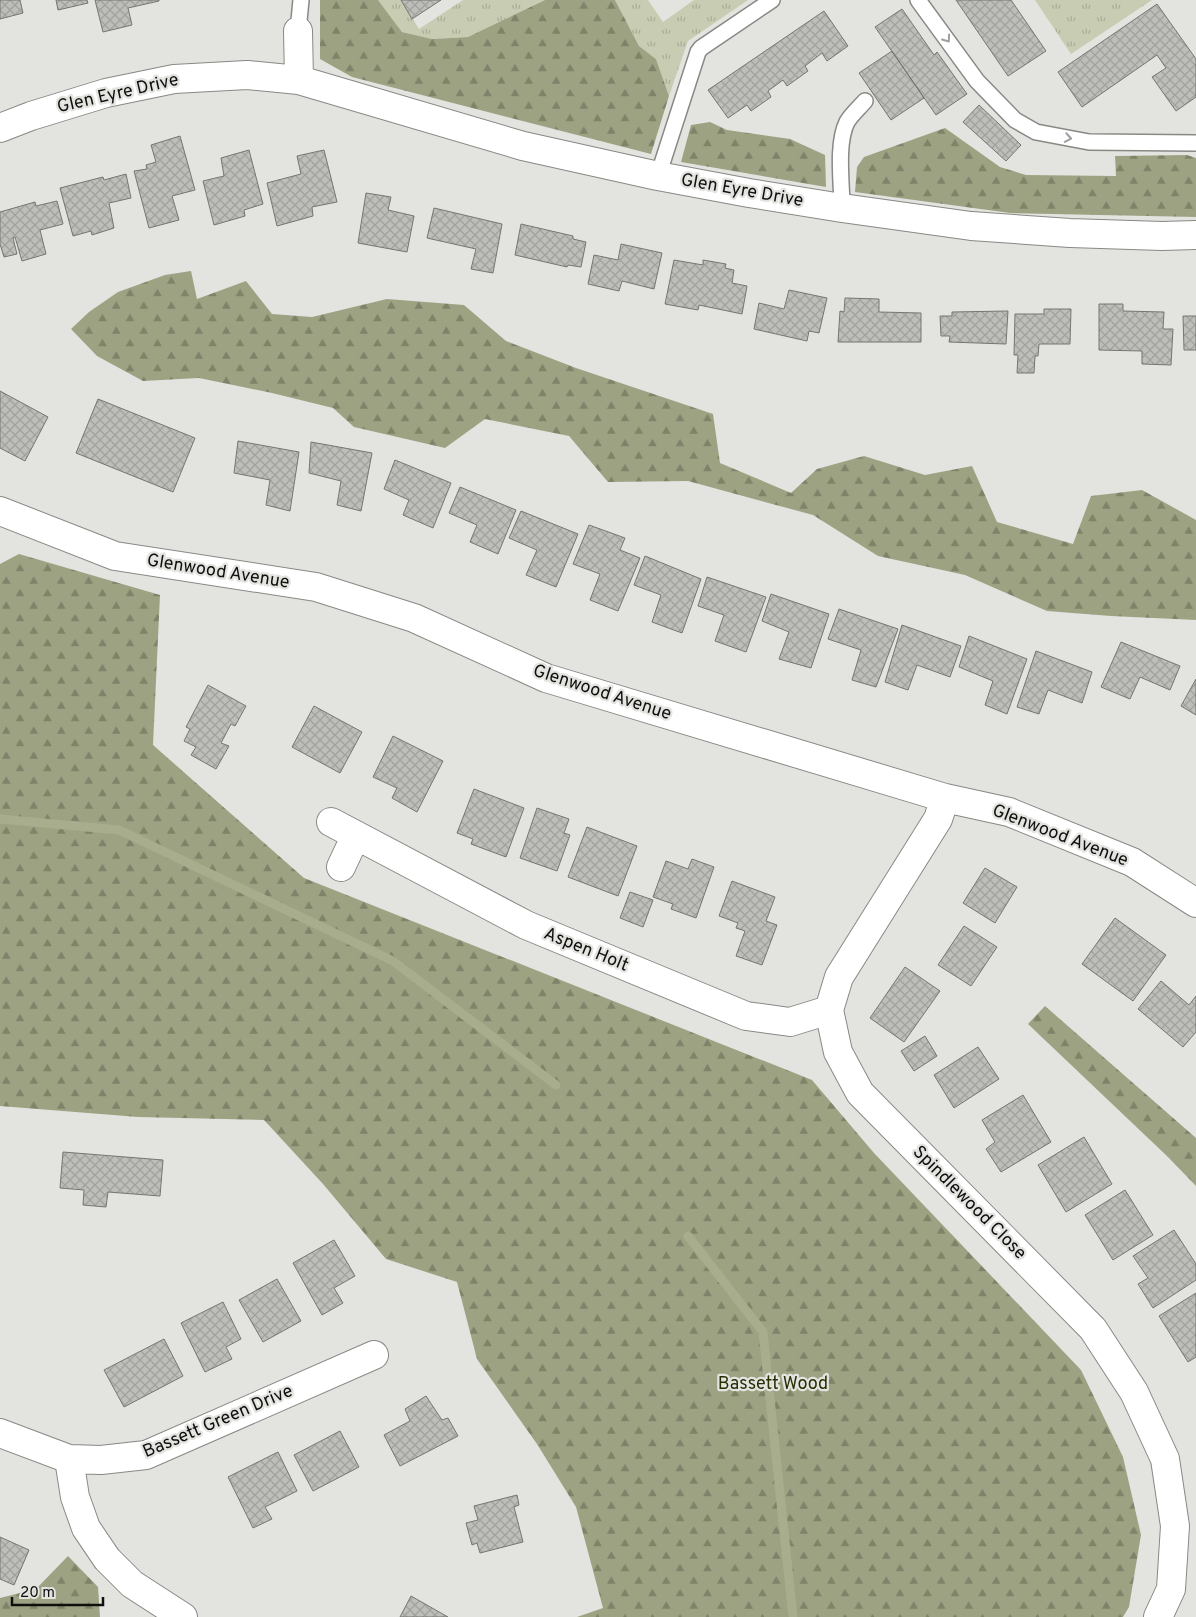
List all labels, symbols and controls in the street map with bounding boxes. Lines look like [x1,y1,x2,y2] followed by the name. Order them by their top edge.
[941,33,949,42] one-way arrow
[55,69,181,119] street label: Glen Eyre Drive
[1063,132,1072,142] one-way arrow
[679,169,805,213] street label: Glen Eyre Drive
[145,549,291,595] street label: Glenwood Avenue
[530,660,674,726] street label: Glenwood Avenue
[989,799,1131,873] street label: Glenwood Avenue
[540,923,632,977] street label: Aspen Holt
[907,1141,1031,1265] street label: Spindlewood Close
[718,1373,828,1396] park label: Bassett Wood
[139,1380,297,1464] street label: Bassett Green Drive
[12,1574,104,1606] scale bar
[20,1584,55,1603] text: 20 m

